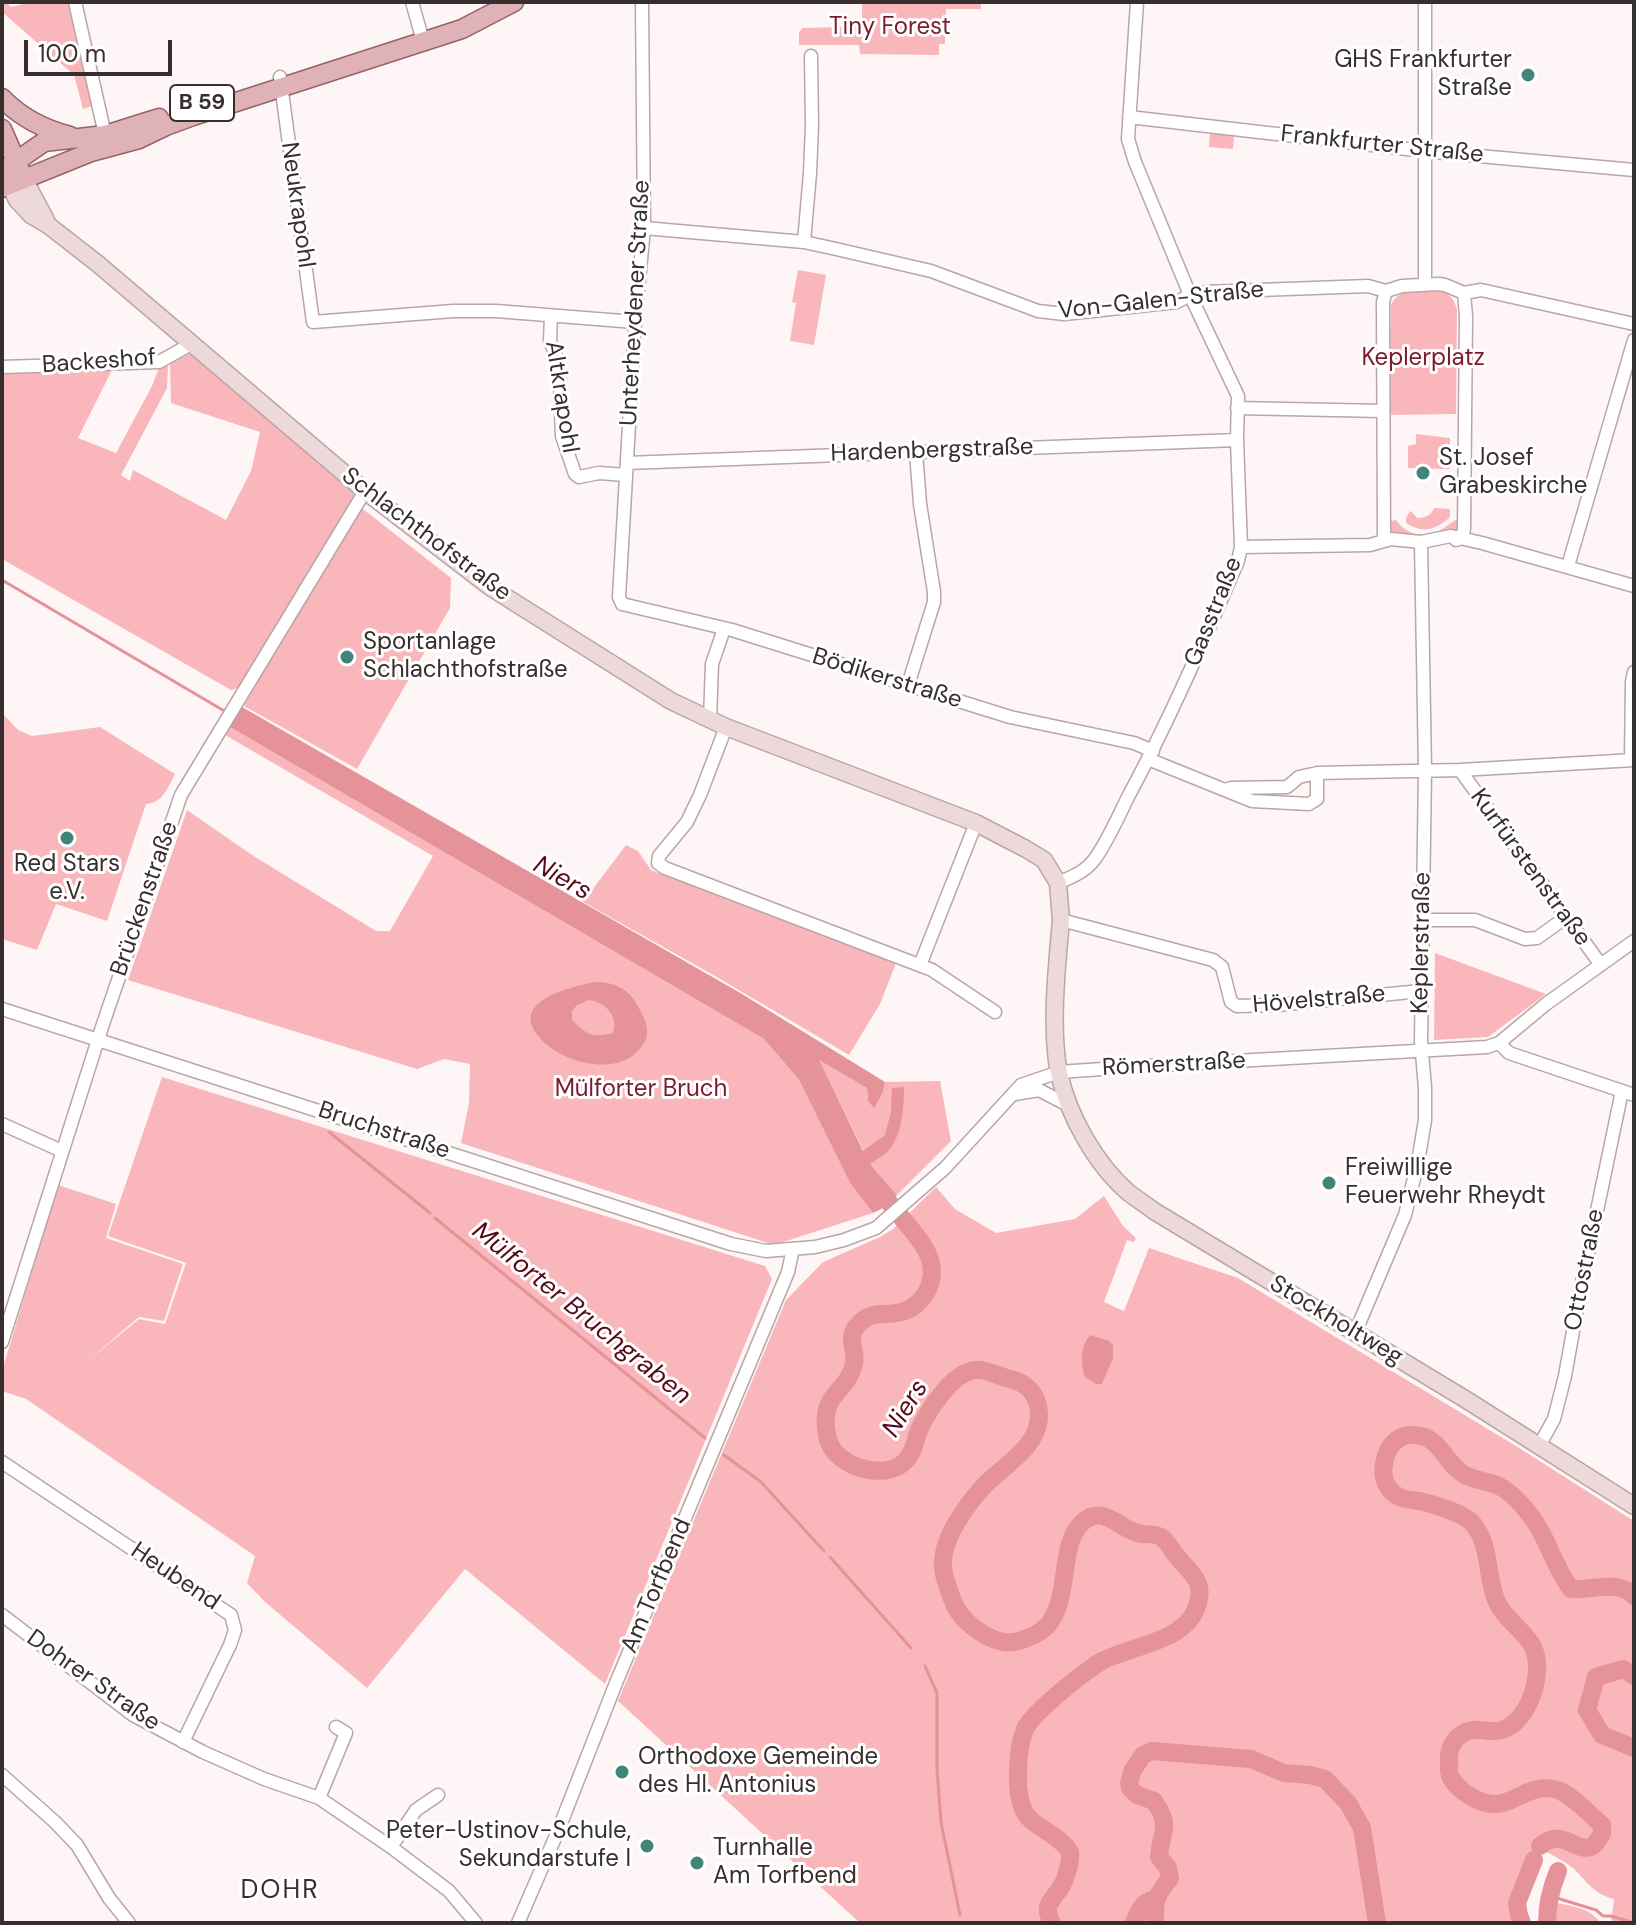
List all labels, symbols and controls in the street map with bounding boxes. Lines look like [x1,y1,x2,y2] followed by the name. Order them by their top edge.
[829,14,951,42] park label: Tiny Forest
[28,24,176,74] scale bar
[38,38,106,69] text: 100 m
[1334,47,1512,103] place label: GHS Frankfurter Straße
[1519,66,1537,84] marker: GHS Frankfurter Straße
[170,85,234,121] road number: B 59
[1279,120,1485,170] street label: Frankfurter Straße
[274,140,320,270] street label: Neukrapohl
[615,179,657,427] street label: Unterheydener Straße
[1057,276,1265,326] street label: Von-Galen-Straße
[538,339,584,455] street label: Altkrapohl
[41,344,157,380] street label: Backeshof
[1361,345,1485,373] park label: Keplerplatz
[830,433,1034,469] street label: Hardenbergstraße
[1439,445,1587,501] place label: St. Josef Grabeskirche
[336,462,516,608] street label: Schlachthofstraße
[1414,464,1432,482] marker: St. Josef Grabeskirche
[1179,553,1249,671] street label: Gasstraße
[363,629,568,685] place label: Sportanlage Schlachthofstraße
[809,643,965,715] street label: Bödikerstraße
[338,648,356,666] marker: Sportanlage Schlachthofstraße
[1463,784,1597,952] street label: Kurfürstenstraße
[105,818,185,980] street label: Brückenstraße
[58,829,76,847] marker: Red Stars e.V.
[527,850,597,908] water label: Niers
[14,851,120,907] place label: Red Stars e.V.
[1406,872,1438,1014] street label: Keplerstraße
[1251,980,1387,1020] street label: Hövelstraße
[1102,1047,1246,1083] street label: Römerstraße
[555,1076,727,1104] park label: Mülforter Bruch
[315,1096,453,1166] street label: Bruchstraße
[1345,1155,1546,1211] place label: Freiwillige Feuerwehr Rheydt
[1320,1174,1338,1192] marker: Freiwillige Feuerwehr Rheydt
[1559,1207,1611,1333] street label: Ottostraße
[465,1216,697,1412] water label: Mülforter Bruchgraben
[1264,1270,1408,1372] street label: Stockholtweg
[876,1375,936,1443] water label: Niers
[616,1514,698,1658] street label: Am Torfbend
[125,1537,225,1617] street label: Heubend
[21,1624,165,1738] street label: Dohrer Straße
[638,1744,878,1800] place label: Orthodoxe Gemeinde des Hl. Antonius
[613,1763,631,1781] marker: Orthodoxe Gemeinde des Hl. Antonius
[386,1818,631,1874] place label: Peter-Ustinov-Schule, Sekundarstufe I
[713,1835,857,1891] place label: Turnhalle Am Torfbend
[638,1837,656,1855] marker: Peter-Ustinov-Schule, Sekundarstufe I
[688,1854,706,1872] marker: Turnhalle Am Torfbend
[240,1875,320,1907] district label: DOHR

